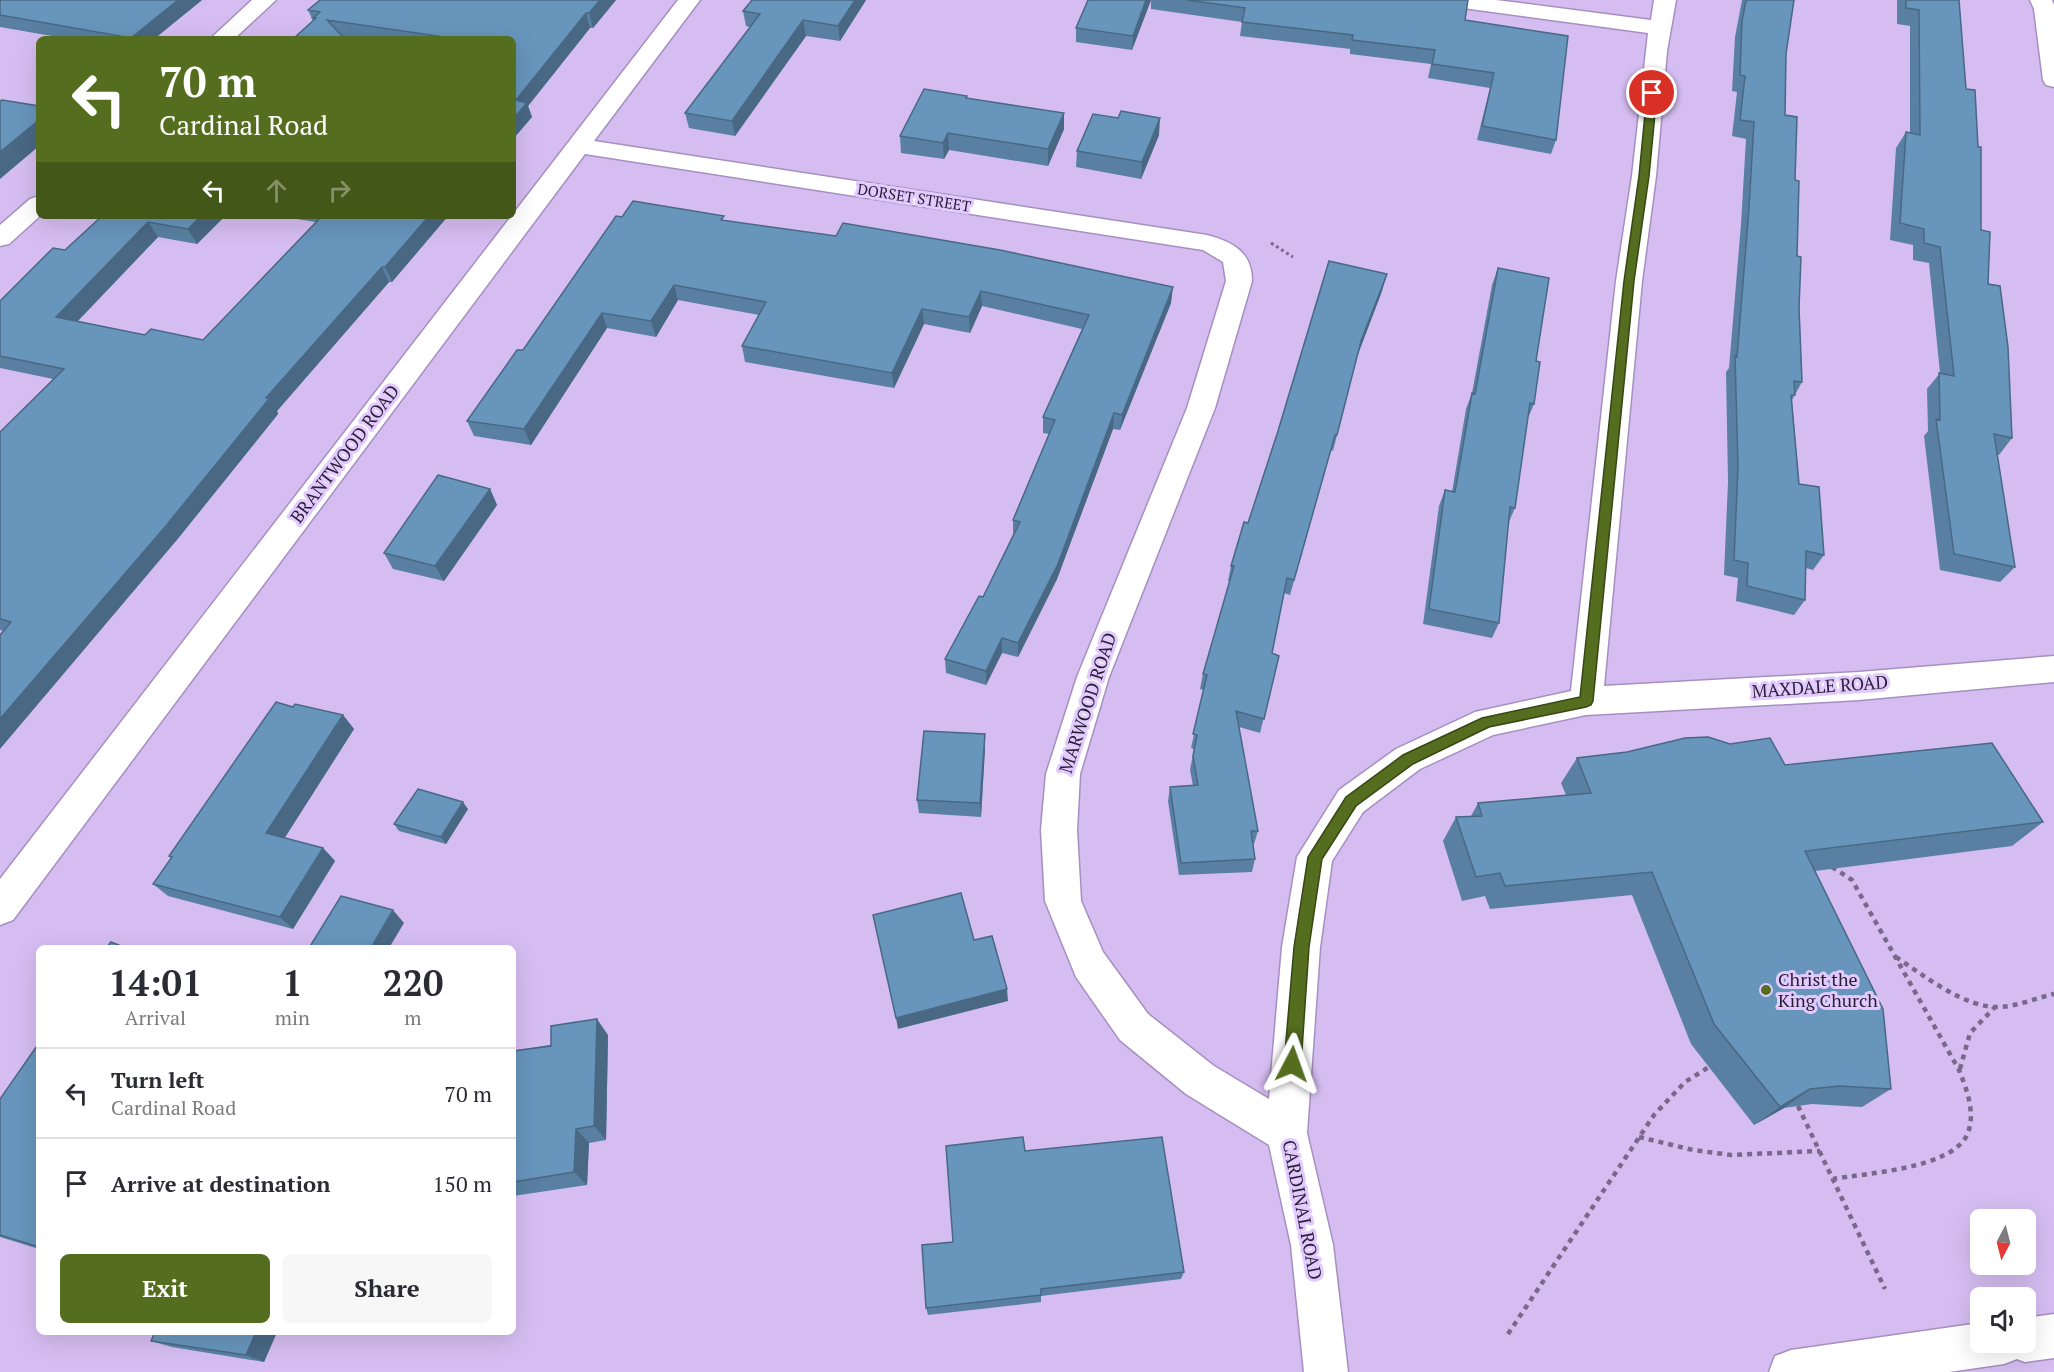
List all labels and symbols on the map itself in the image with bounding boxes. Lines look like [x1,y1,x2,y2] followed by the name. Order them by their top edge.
[1626,67,1677,118] pin
[856,178,972,216] street label: DORSET STREET
[284,379,404,527] street label: BRANTWOOD ROAD
[1053,629,1121,776] street label: MARWOOD ROAD
[1751,669,1889,703] street label: MAXDALE ROAD
[1778,967,1878,1012] place label: Christ the King Church
[1759,983,1773,997] marker: Christ the King Church
[1260,1032,1324,1096] position arrow
[1278,1138,1328,1282] street label: CARDINAL ROAD
[1970,1209,2036,1275] north arrow

